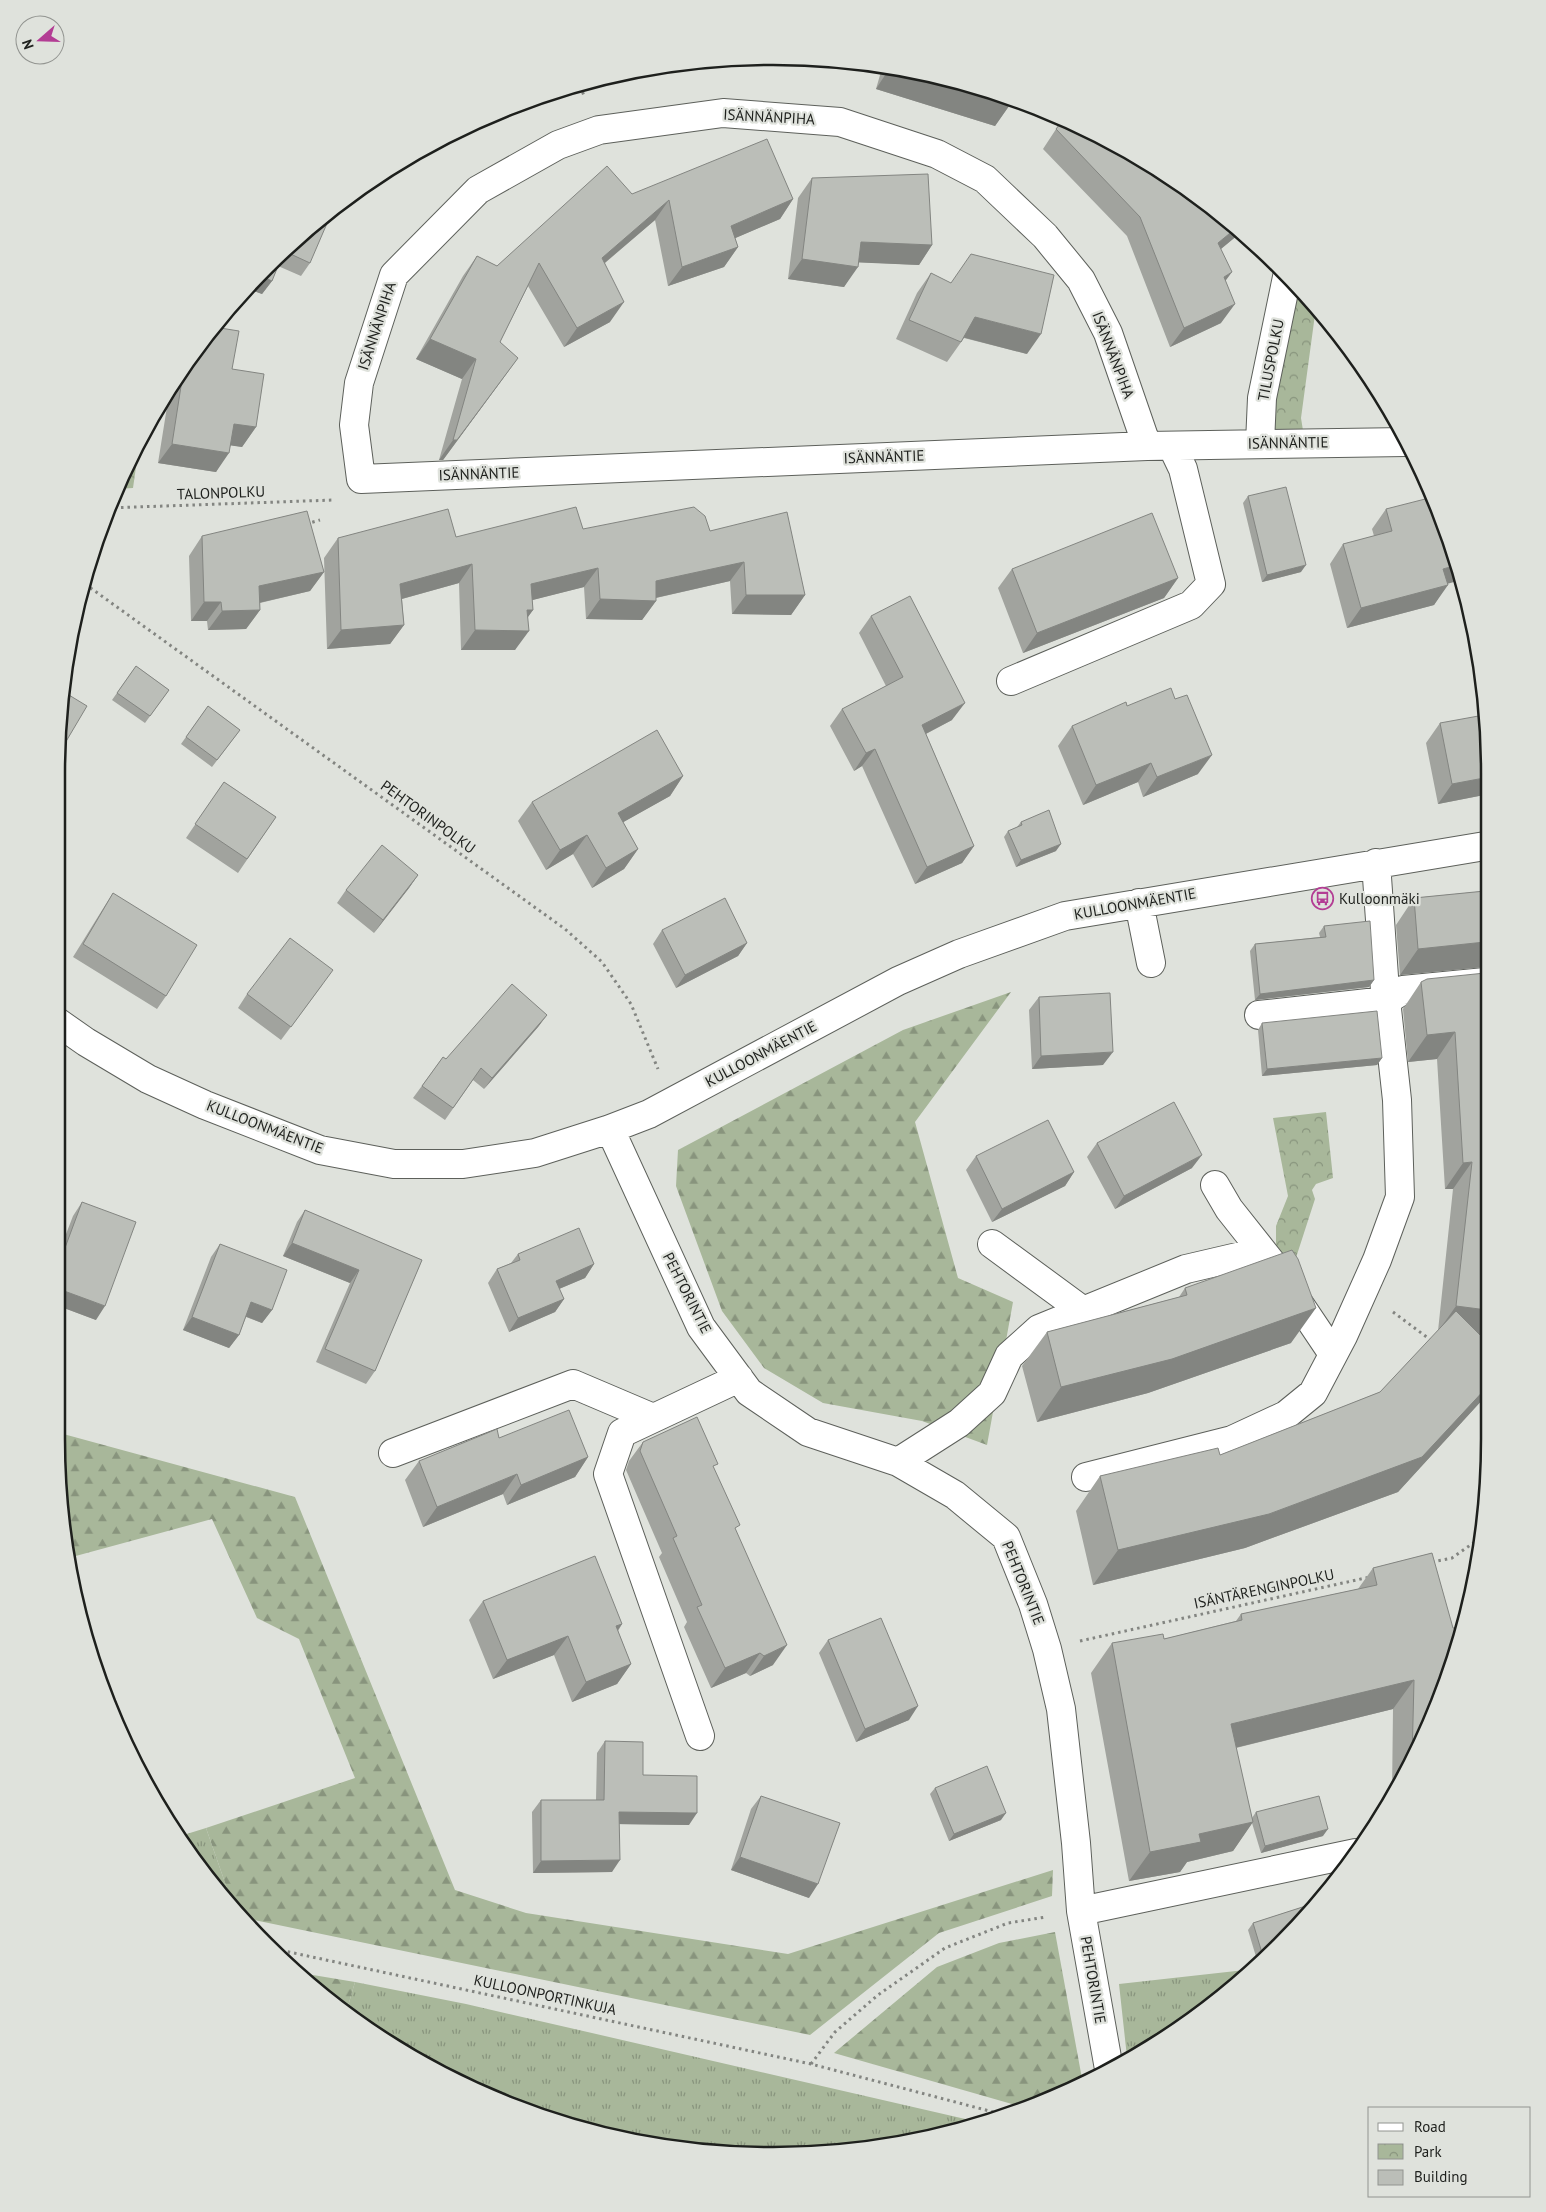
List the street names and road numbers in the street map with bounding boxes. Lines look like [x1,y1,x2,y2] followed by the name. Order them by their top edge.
[723,105,816,128] street label: ISÄNNÄNPIHA
[353,279,400,372] street label: ISÄNNÄNPIHA
[1088,309,1139,401] street label: ISÄNNÄNPIHA
[1253,317,1288,403] street label: TILUSPOLKU
[1247,432,1329,453] street label: ISÄNNÄNTIE
[843,446,925,467] street label: ISÄNNÄNTIE
[438,463,520,484] street label: ISÄNNÄNTIE
[177,481,265,504] street label: TALONPOLKU
[377,776,480,857] street label: PEHTORINPOLKU
[1072,883,1197,924] street label: KULLOONMÄENTIE
[702,1016,820,1091] street label: KULLOONMÄENTIE
[204,1096,326,1158] street label: KULLOONMÄENTIE
[659,1249,716,1337] street label: PEHTORINTIE
[998,1538,1049,1627] street label: PEHTORINTIE
[1192,1564,1336,1613] street label: ISÄNTÄRENGINPOLKU
[1076,1935,1111,2025] street label: PEHTORINTIE
[472,1970,618,2019] street label: KULLOONPORTINKUJA

